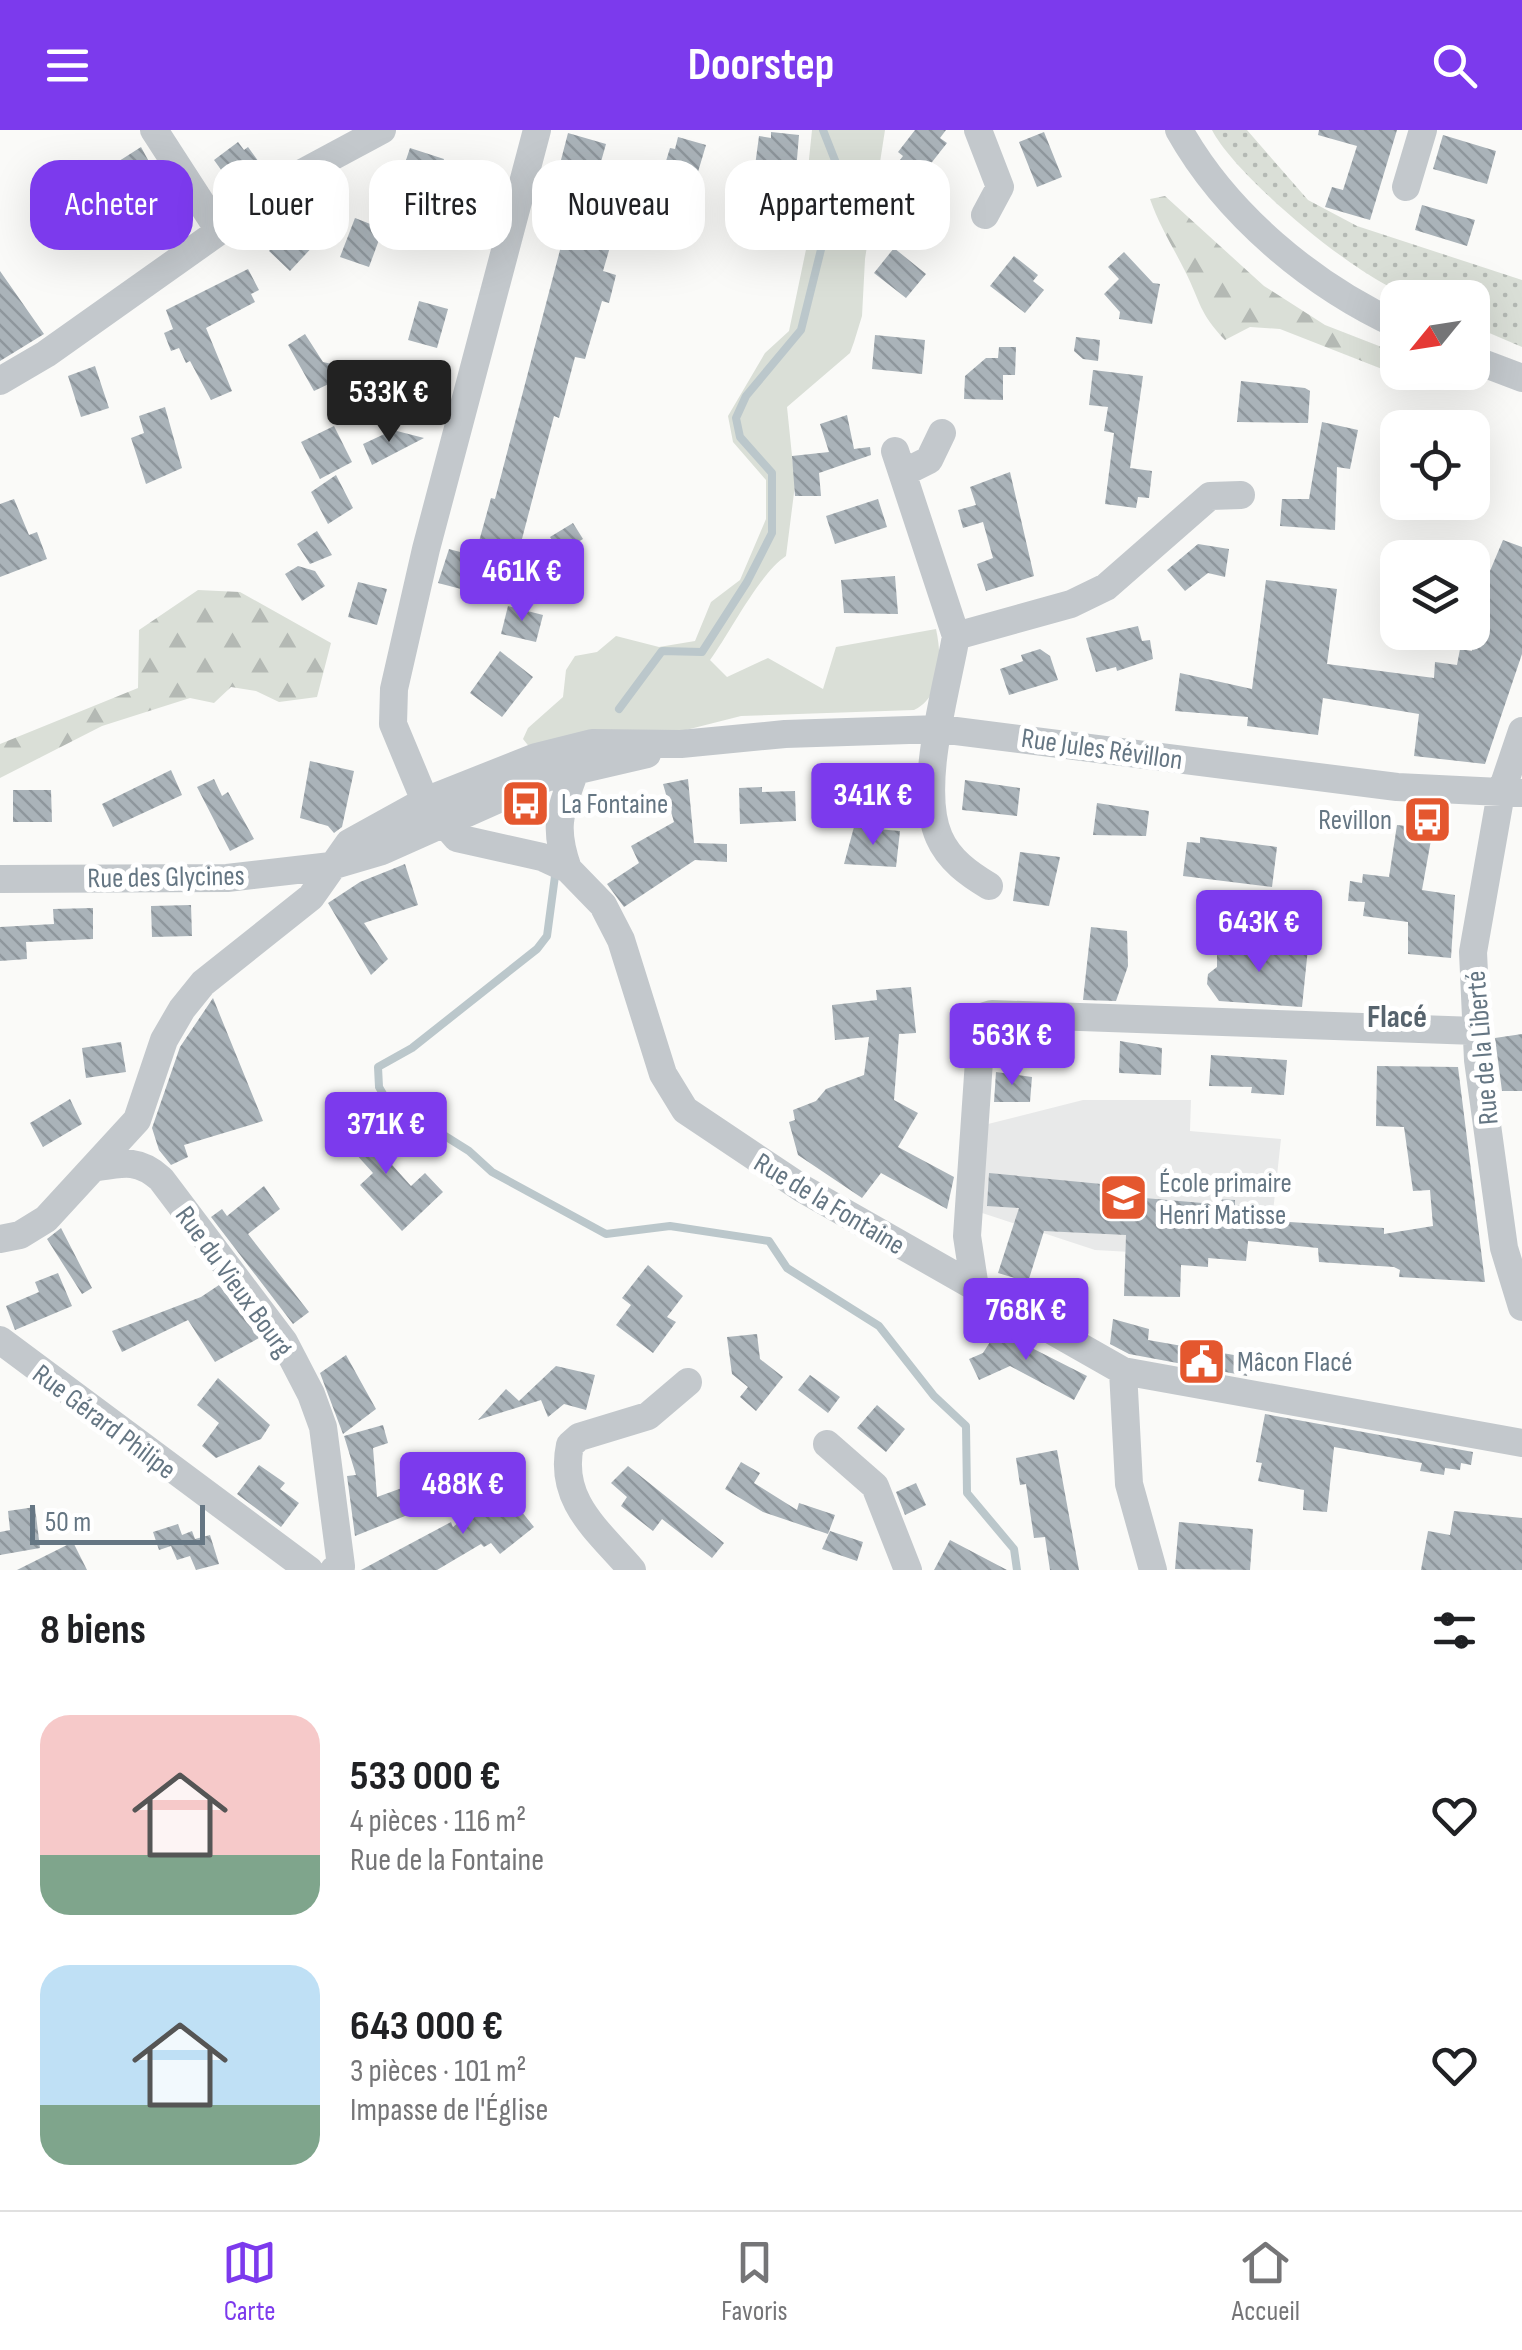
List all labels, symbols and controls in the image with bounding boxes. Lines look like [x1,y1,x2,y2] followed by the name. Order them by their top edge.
[40,38,95,93] icon: menu
[688,38,834,93] text: Doorstep
[1427,38,1482,93] icon: search
[30,160,193,250] chip: Acheter
[213,160,349,250] chip: Louer
[369,160,512,250] chip: Filtres
[532,160,705,250] chip: Nouveau
[725,160,950,250] chip: Appartement
[1380,280,1490,390] north arrow
[1380,280,1490,650] map controls
[308,360,470,445] pin: 533K €
[349,373,429,412] text: 533K €
[1380,410,1490,520] button: locate
[441,539,603,624] pin: 461K €
[1380,540,1490,650] button: layers
[482,552,562,591] text: 461K €
[1019,722,1185,777] street label: Rue Jules Révillon
[792,763,954,848] pin: 341K €
[833,776,913,815] text: 341K €
[500,777,552,829] bus stop icon: La Fontaine
[561,788,668,821] place label: La Fontaine
[1401,793,1453,845] bus stop icon: Revillon
[1318,804,1392,837] place label: Revillon
[87,860,245,895] street label: Rue des Glycines
[1178,890,1340,975] pin: 643K €
[1218,903,1300,942] text: 643K €
[1459,969,1506,1126] street label: Rue de la Liberté
[1367,998,1427,1037] district label: Flacé
[931,1003,1093,1088] pin: 563K €
[972,1016,1052,1055] text: 563K €
[305,1092,467,1177] pin: 371K €
[347,1105,425,1144] text: 371K €
[748,1146,911,1262] street label: Rue de la Fontaine
[1159,1167,1292,1232] place label: École primaire Henri Matisse
[1098,1172,1150,1224] school or university icon: École primaire Henri Matisse
[168,1200,299,1364] street label: Rue du Vieux Bourg
[945,1278,1107,1363] pin: 768K €
[985,1291,1067,1330] text: 768K €
[1176,1335,1228,1387] public building icon: Mâcon Flacé
[1237,1346,1353,1379] place label: Mâcon Flacé
[26,1358,182,1487] street label: Rue Gérard Philipe
[382,1452,544,1537] pin: 488K €
[422,1465,504,1504] text: 488K €
[30,1500,205,1544] scale bar
[45,1506,91,1539] text: 50 m
[1427,1603,1482,1658] icon: filters
[40,1605,146,1656] text: 8 biens
[350,1751,501,1802] text: 533 000 €
[120,1755,240,1875] icon: home
[1427,1788,1482,1843] icon: heart
[350,1802,526,1841] text: 4 pièces · 116 m²
[350,1841,544,1880] text: Rue de la Fontaine
[350,2001,503,2052] text: 643 000 €
[120,2005,240,2125] icon: home
[1427,2038,1482,2093] icon: heart
[350,2052,526,2091] text: 3 pièces · 101 m²
[350,2091,548,2130] text: Impasse de l'Église
[222,2235,277,2328] tab: Carte
[721,2235,788,2328] tab: Favoris
[1232,2235,1300,2328] tab: Accueil

